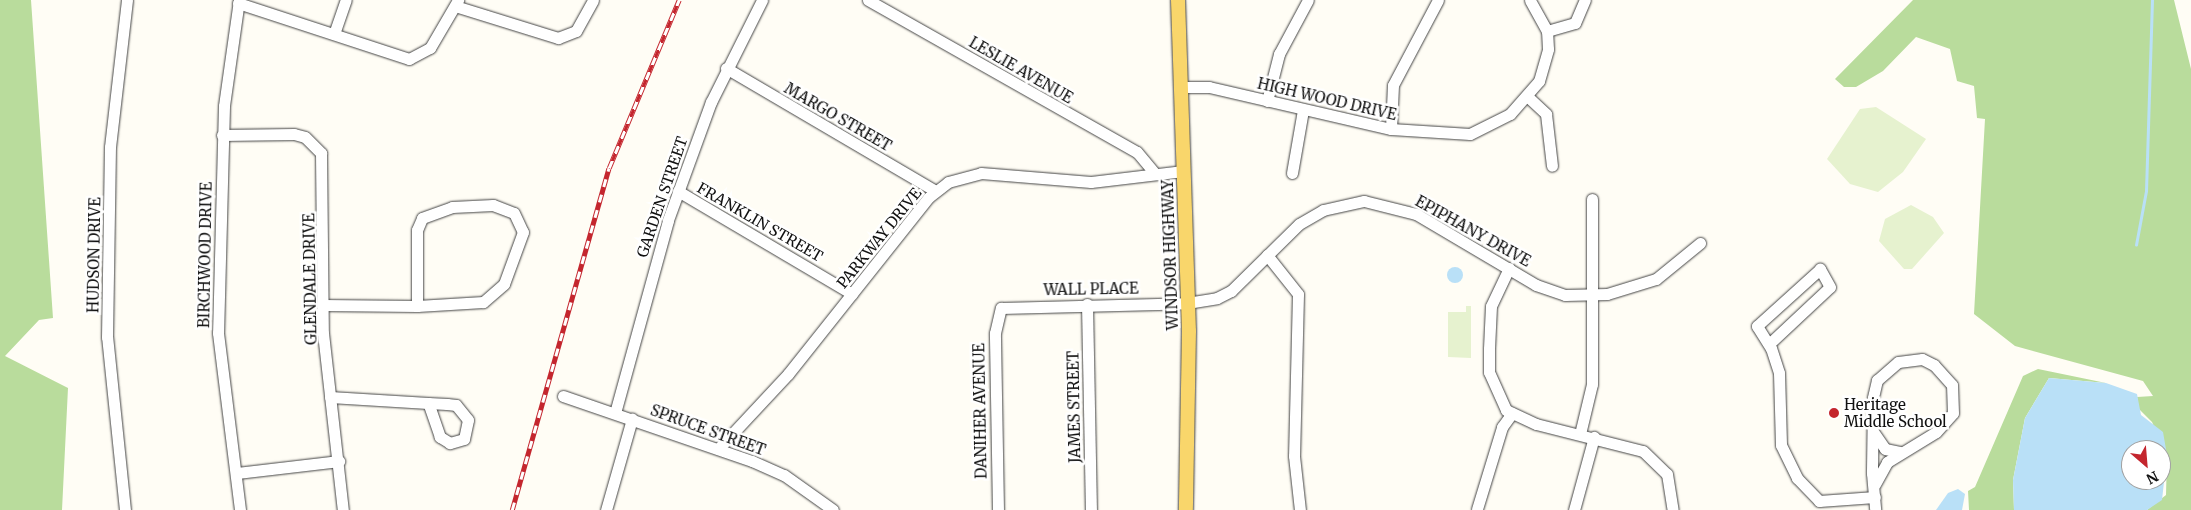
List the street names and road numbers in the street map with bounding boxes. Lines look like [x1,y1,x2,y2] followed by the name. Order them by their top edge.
[966,33,1076,107] street label: LESLIE AVENUE
[1256,74,1398,124] street label: HIGH WOOD DRIVE
[781,79,895,155] street label: MARGO STREET
[633,134,691,260] street label: GARDEN STREET
[694,179,826,265] street label: FRANKLIN STREET
[1158,180,1182,330] street label: WINDSOR HIGHWAY
[195,182,215,328] street label: BIRCHWOOD DRIVE
[833,184,925,292] street label: PARKWAY DRIVE
[1412,192,1534,270] street label: EPIPHANY DRIVE
[84,197,104,313] street label: HUDSON DRIVE
[300,213,320,345] street label: GLENDALE DRIVE
[1043,279,1139,299] street label: WALL PLACE
[970,343,990,479] street label: DANIHER AVENUE
[1064,351,1084,463] street label: JAMES STREET
[648,401,768,459] street label: SPRUCE STREET

